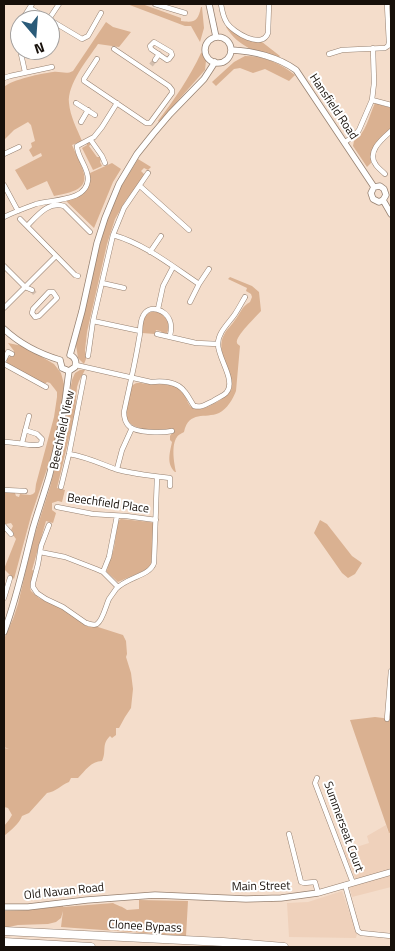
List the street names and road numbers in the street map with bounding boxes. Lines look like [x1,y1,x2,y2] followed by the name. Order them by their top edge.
[306,71,360,143] street label: Hansfield Road
[48,389,78,471] street label: Beechfield View
[66,491,150,517] street label: Beechfield Place
[320,780,366,874] street label: Summerseat Court
[232,879,290,895] street label: Main Street
[23,881,105,903] street label: Old Navan Road
[108,918,182,936] street label: Clonee Bypass

